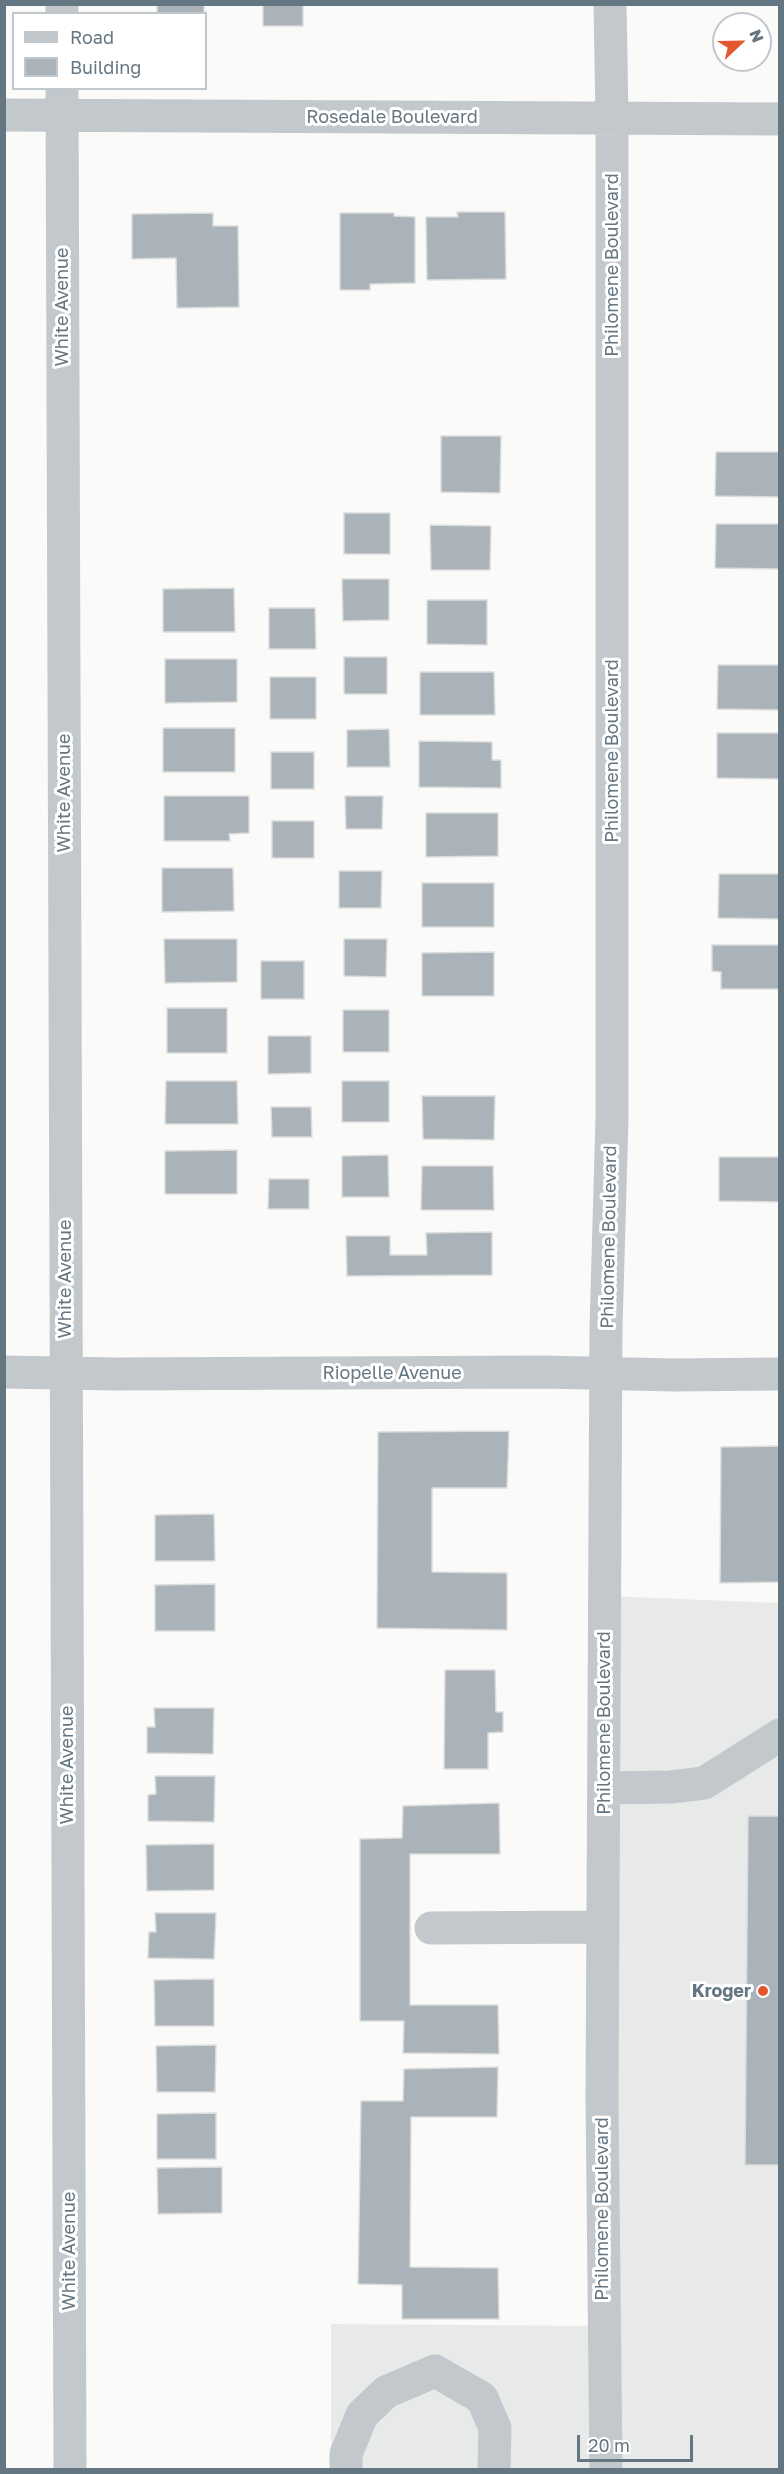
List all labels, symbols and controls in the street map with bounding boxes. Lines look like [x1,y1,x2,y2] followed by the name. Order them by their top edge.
[12,12,207,90] legend
[712,12,772,72] north arrow
[70,26,114,48] text: Road
[745,27,768,45] text: N
[70,56,141,78] text: Building
[306,106,478,128] street label: Rosedale Boulevard
[601,173,623,357] street label: Philomene Boulevard
[51,248,73,366] street label: White Avenue
[601,659,623,843] street label: Philomene Boulevard
[53,734,75,852] street label: White Avenue
[597,1145,621,1329] street label: Philomene Boulevard
[54,1220,76,1338] street label: White Avenue
[322,1362,462,1384] street label: Riopelle Avenue
[593,1631,615,1815] street label: Philomene Boulevard
[56,1706,78,1824] street label: White Avenue
[692,1980,751,2002] place label: Kroger
[756,1984,770,1998] marker: Kroger
[591,2117,613,2301] street label: Philomene Boulevard
[58,2192,80,2310] street label: White Avenue
[580,2423,696,2461] scale bar
[588,2434,630,2456] text: 20 m

